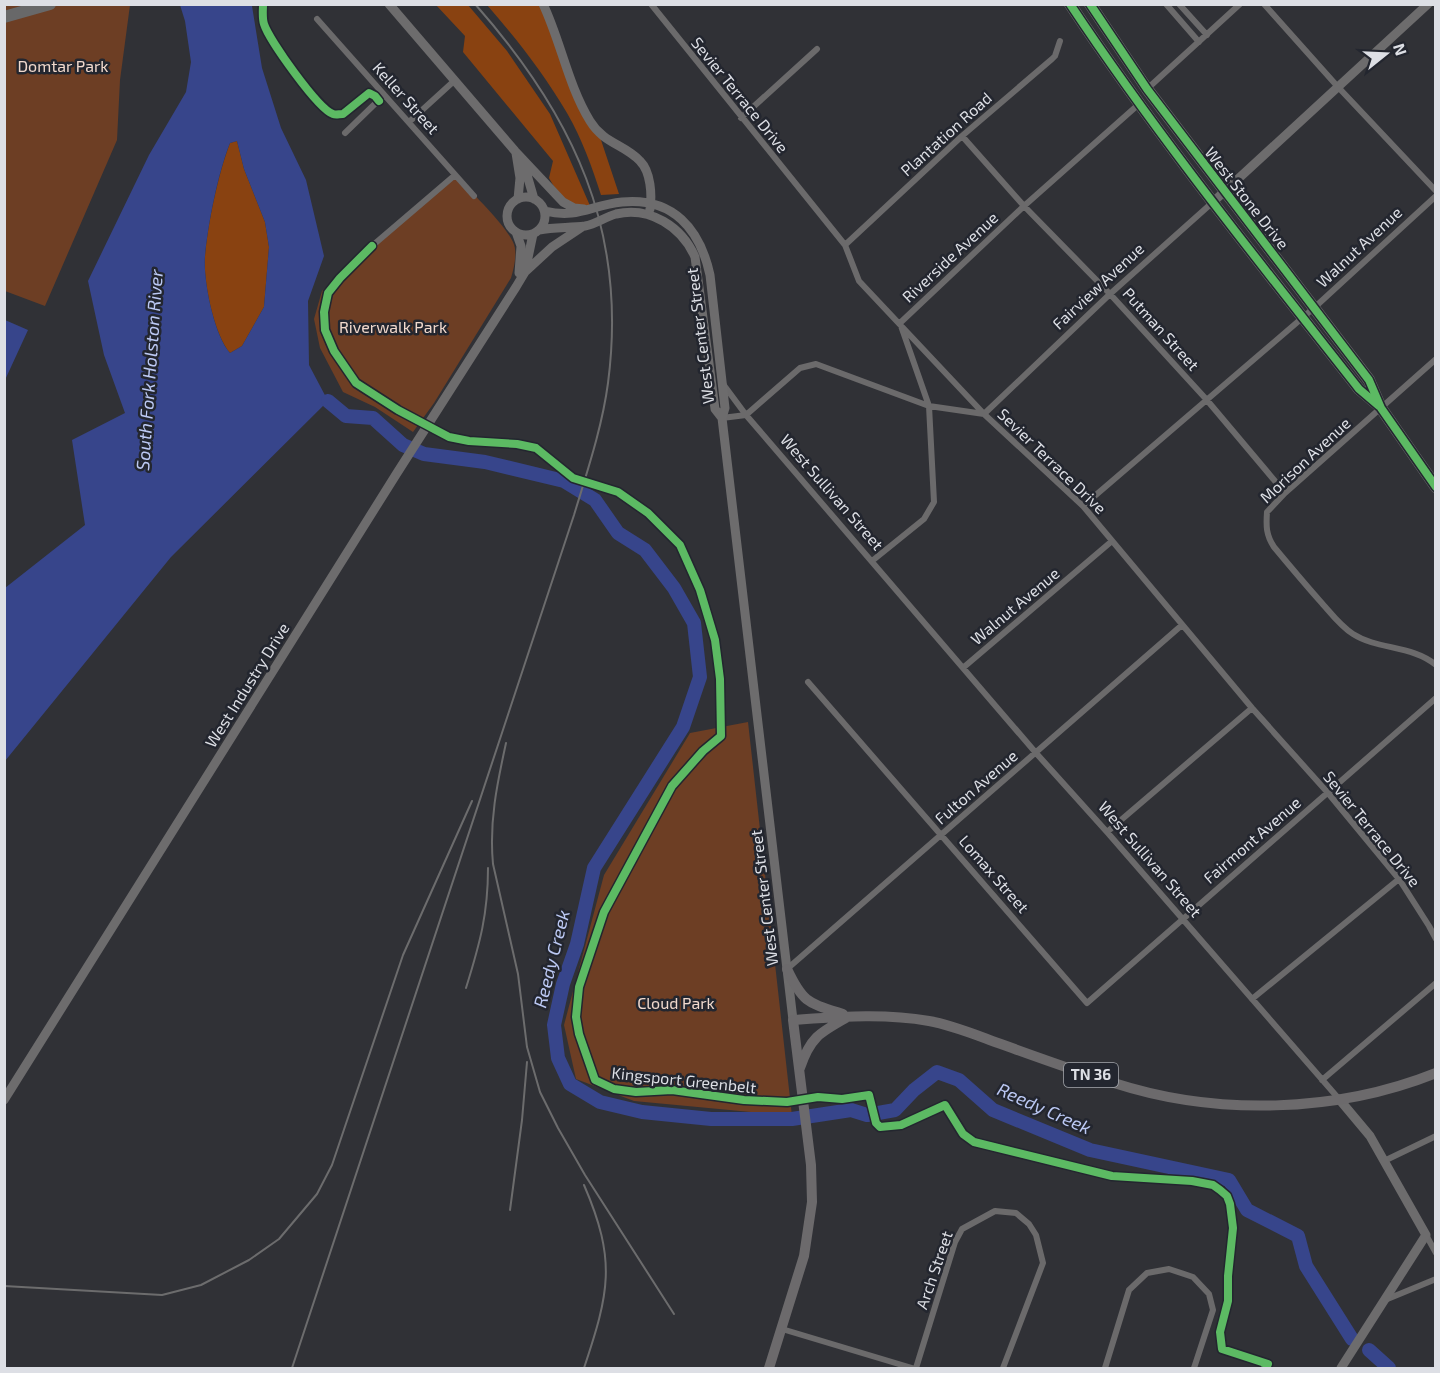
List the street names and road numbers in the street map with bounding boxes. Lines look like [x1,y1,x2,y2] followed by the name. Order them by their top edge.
[688,33,793,156] street label: Sevier Terrace Drive
[369,58,444,137] street label: Keller Street
[896,88,995,180] street label: Plantation Road
[1201,143,1293,253] street label: West Stone Drive
[1312,202,1405,291] street label: Walnut Avenue
[898,207,1001,306] street label: Riverside Avenue
[1048,238,1147,333] street label: Fairview Avenue
[682,267,717,405] street label: West Center Street
[1119,283,1203,374] street label: Putman Street
[994,404,1111,517] street label: Sevier Terrace Drive
[1255,413,1354,506] street label: Morison Avenue
[777,430,888,554] street label: West Sullivan Street
[967,563,1063,648] street label: Walnut Avenue
[201,619,293,751] street label: West Industry Drive
[930,746,1021,828] street label: Fulton Avenue
[1320,767,1425,890] street label: Sevier Terrace Drive
[1199,792,1304,887] street label: Fairmont Avenue
[1095,797,1206,921] street label: West Sullivan Street
[746,829,781,967] street label: West Center Street
[956,831,1033,916] street label: Lomax Street
[611,1062,757,1097] street label: Kingsport Greenbelt
[1064,1063,1118,1087] road number: TN 36
[911,1228,956,1311] street label: Arch Street

